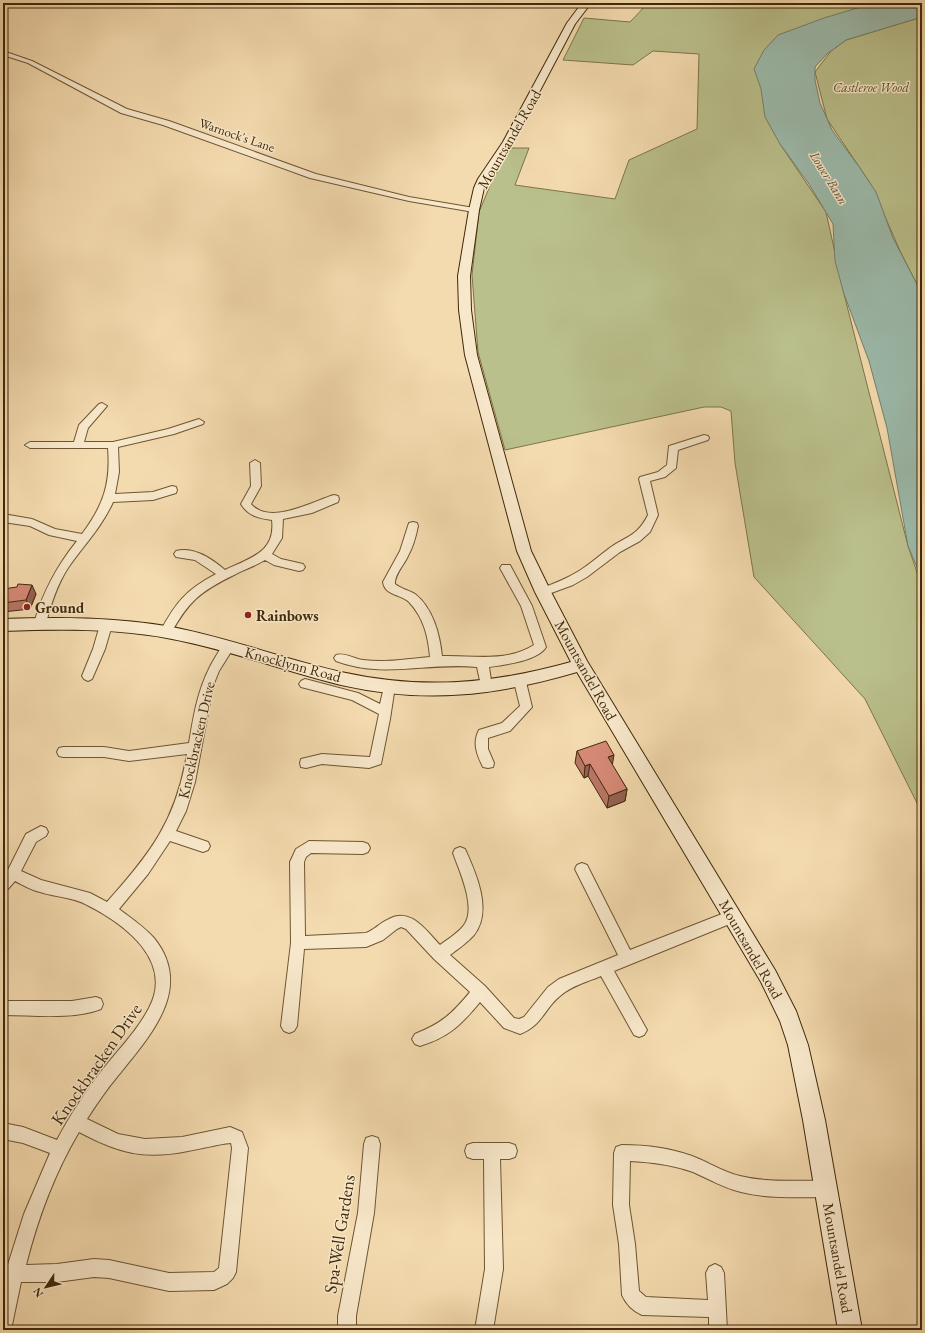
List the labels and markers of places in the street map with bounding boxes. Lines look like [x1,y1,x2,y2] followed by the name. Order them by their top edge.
[35,598,85,617] place label: Ground
[22,602,32,612] marker: Ground
[256,606,319,625] place label: Rainbows
[243,610,253,620] marker: Rainbows

